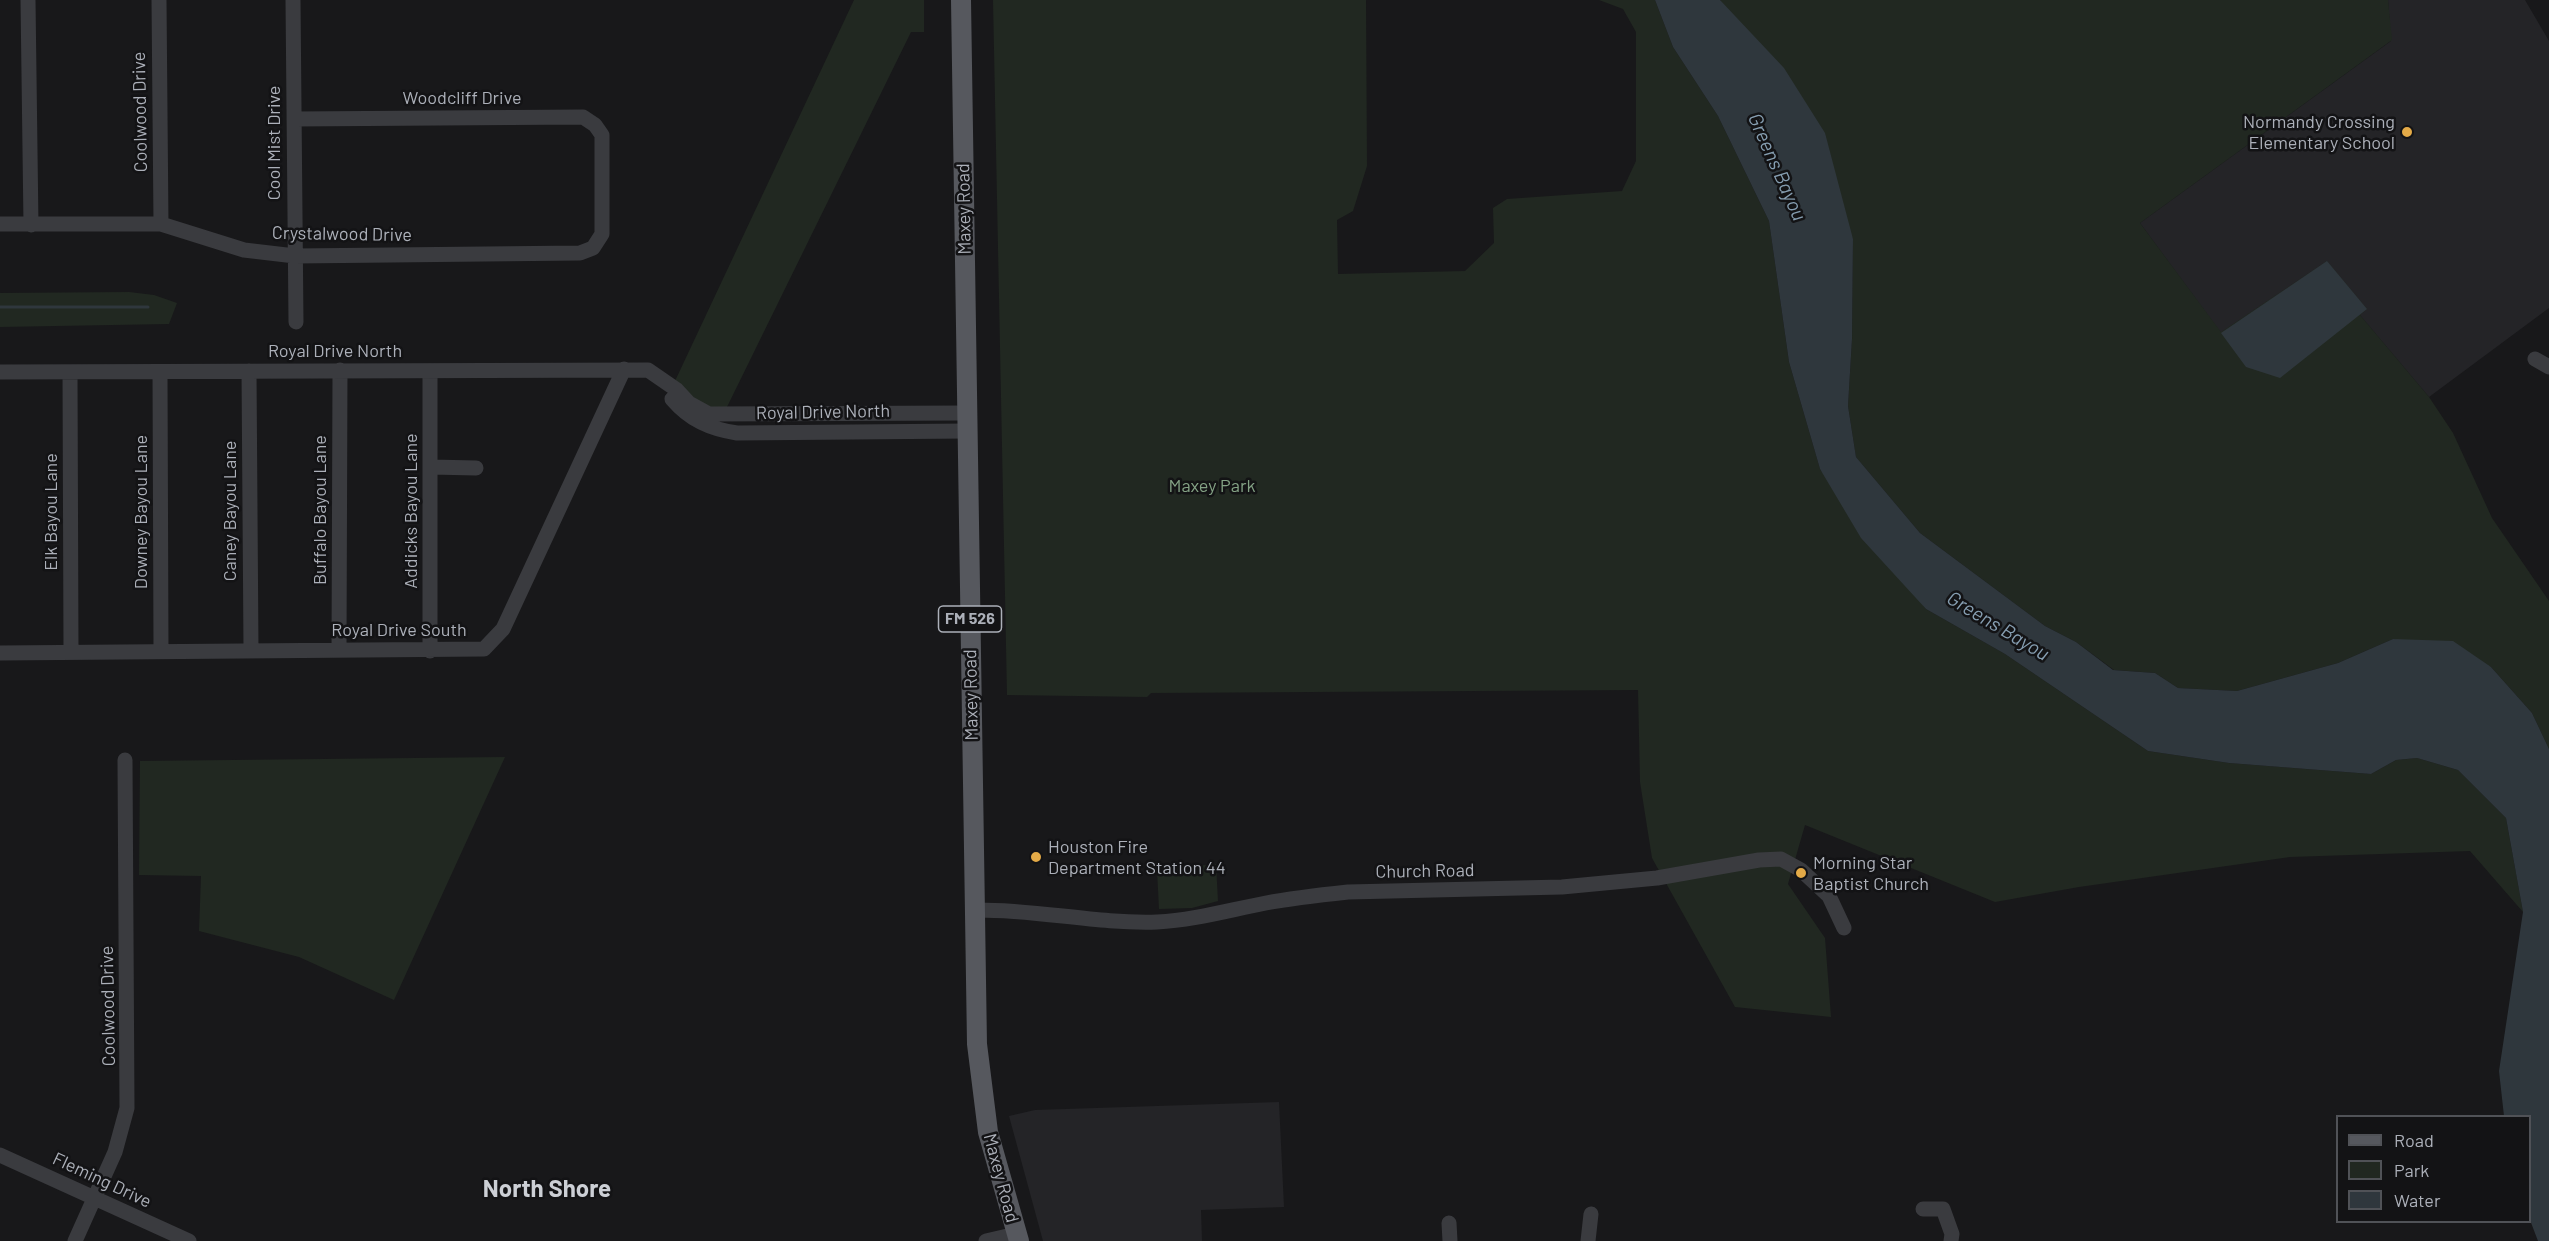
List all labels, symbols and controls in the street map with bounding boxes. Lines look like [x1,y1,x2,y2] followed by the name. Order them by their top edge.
[128,52,152,172] street label: Coolwood Drive
[263,86,285,200] street label: Cool Mist Drive
[403,87,521,109] street label: Woodcliff Drive
[1743,109,1811,225] water label: Greens Bayou
[2243,111,2395,154] place label: Normandy Crossing Elementary School
[2400,125,2414,139] marker: Normandy Crossing Elementary School
[952,163,976,255] street label: Maxey Road
[272,222,412,246] street label: Crystalwood Drive
[268,340,402,362] street label: Royal Drive North
[756,400,890,424] street label: Royal Drive North
[400,433,422,589] street label: Addicks Bayou Lane
[130,435,152,589] street label: Downey Bayou Lane
[309,435,331,585] street label: Buffalo Bayou Lane
[219,441,241,581] street label: Caney Bayou Lane
[40,453,62,571] street label: Elk Bayou Lane
[1169,475,1255,497] park label: Maxey Park
[1942,586,2054,666] water label: Greens Bayou
[938,606,1002,632] road number: FM 526
[331,619,467,641] street label: Royal Drive South
[959,649,983,741] street label: Maxey Road
[1048,836,1226,878] place label: Houston Fire Department Station 44
[1029,850,1043,864] marker: Houston Fire Department Station 44
[1813,852,1929,894] place label: Morning Star Baptist Church
[1375,859,1475,883] street label: Church Road
[1794,866,1808,880] marker: Morning Star Baptist Church
[96,946,120,1066] street label: Coolwood Drive
[2336,1115,2531,1223] legend
[2394,1129,2434,1151] text: Road
[979,1131,1023,1225] street label: Maxey Road
[49,1148,155,1212] street label: Fleming Drive
[2394,1159,2429,1181] text: Park
[483,1175,611,1203] district label: North Shore
[2394,1189,2441,1211] text: Water

